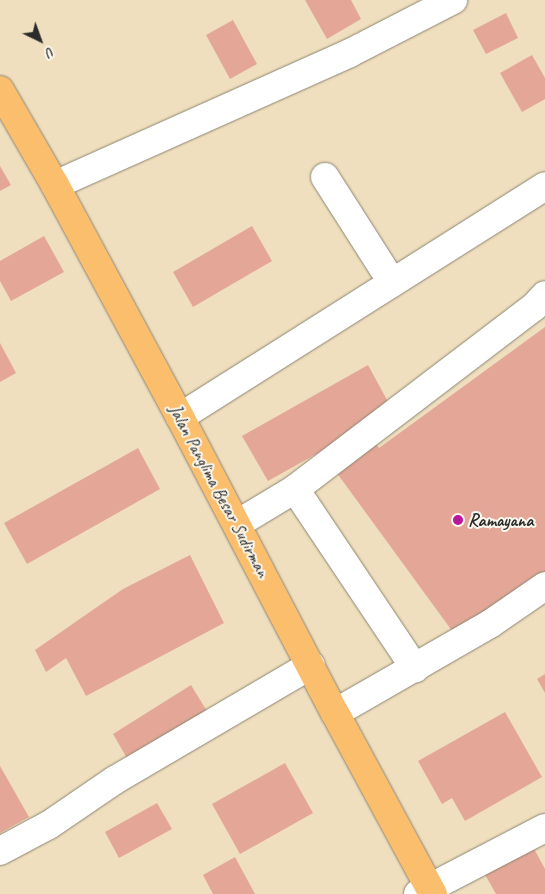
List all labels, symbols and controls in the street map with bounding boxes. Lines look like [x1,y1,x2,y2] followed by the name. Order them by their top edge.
[15,15,65,65] north arrow
[42,43,59,60] text: U
[165,402,273,580] street label: Jalan Panglima Besar Sudirman
[468,509,533,531] place label: Ramayana
[452,514,464,526] marker: Ramayana

